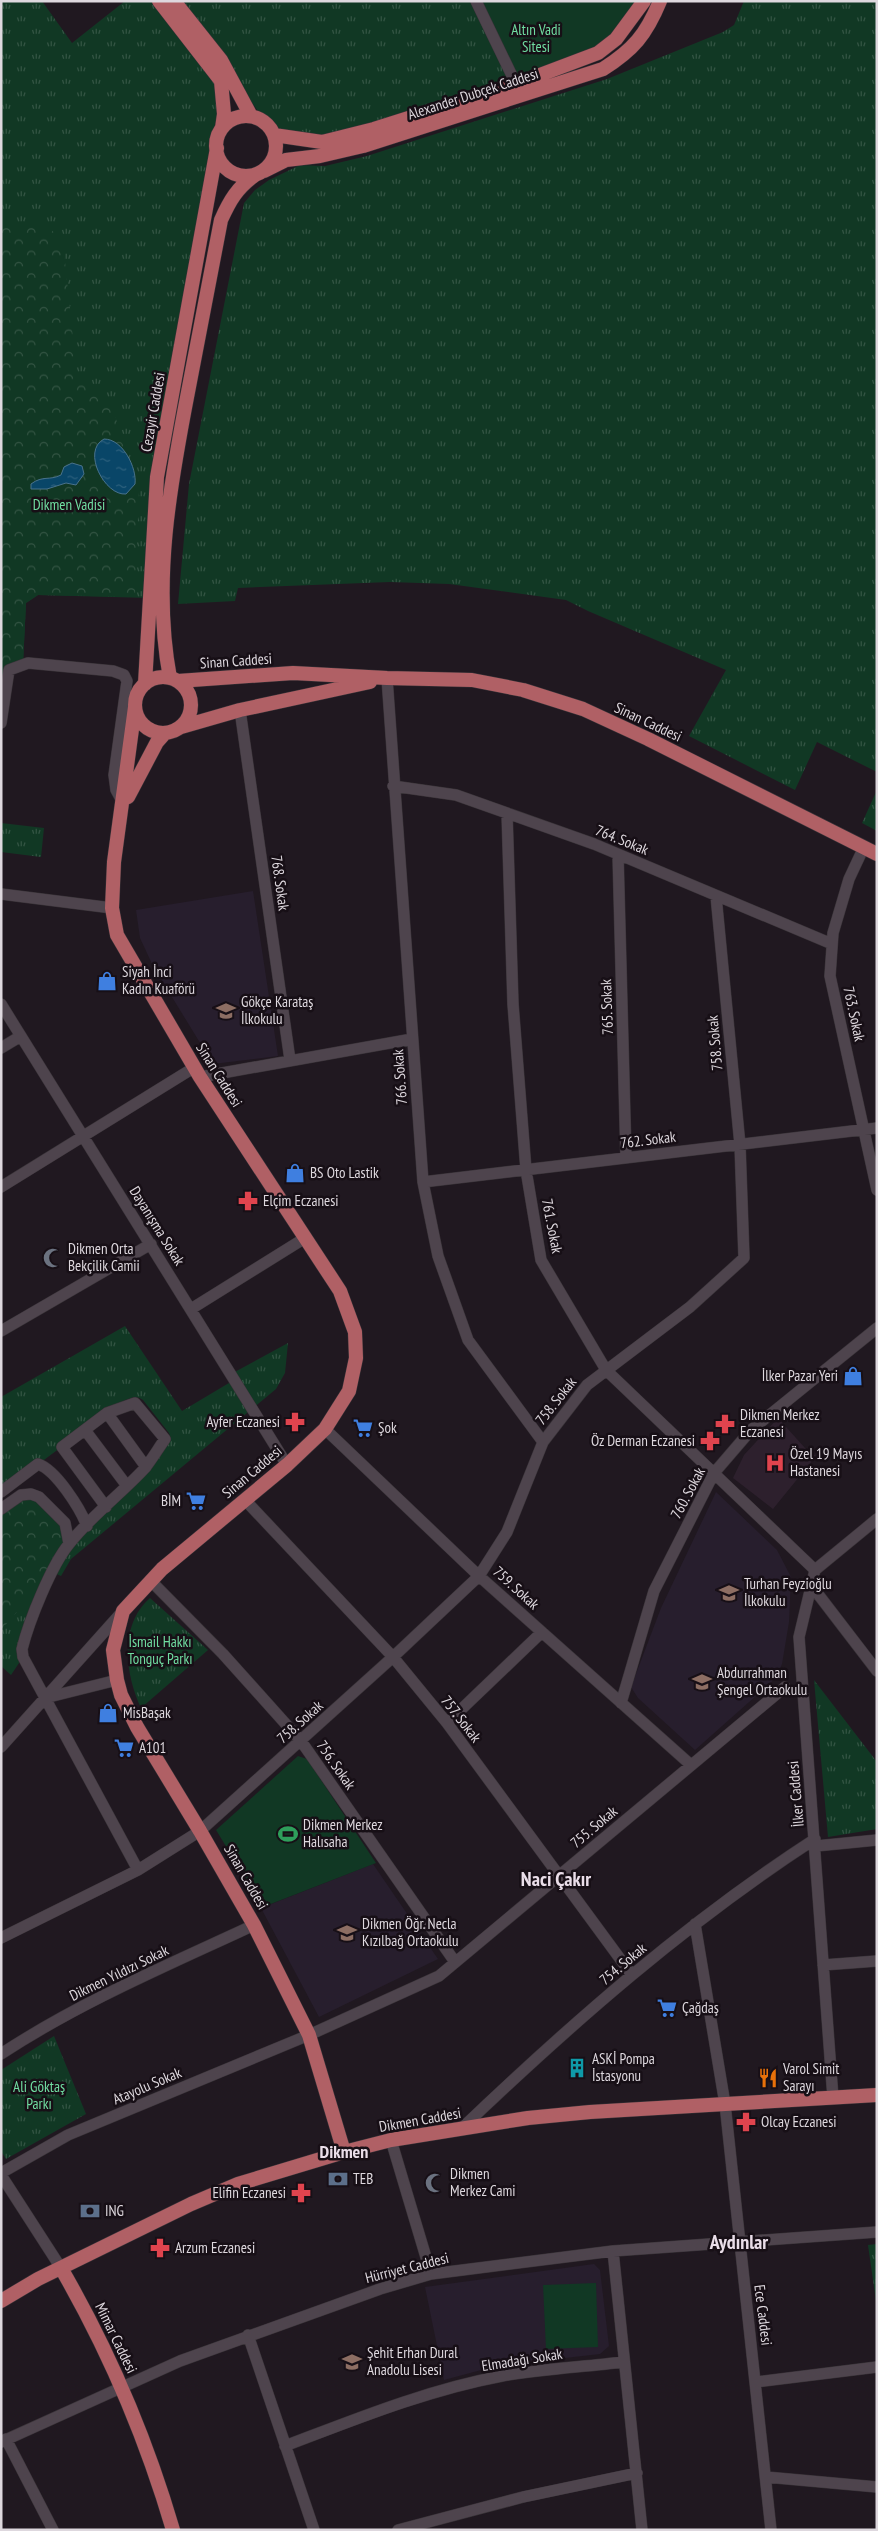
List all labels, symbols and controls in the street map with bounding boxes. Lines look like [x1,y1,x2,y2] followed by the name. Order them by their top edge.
[511,20,561,56] park label: Altın Vadi Sitesi
[405,63,541,124] street label: Alexander Dubçek Caddesi
[136,371,169,453] street label: Cezayir Caddesi
[33,495,105,514] park label: Dikmen Vadisi
[199,649,273,672] street label: Sinan Caddesi
[611,698,685,745] street label: Sinan Caddesi
[593,820,652,859] street label: 764. Sokak
[267,854,294,912] street label: 768. Sokak
[122,962,195,998] place label: Siyah İnci Kadın Kuaförü
[96,970,118,992] shop icon: Siyah İnci Kadın Kuaförü
[596,979,617,1035] street label: 765. Sokak
[839,985,870,1043] street label: 763. Sokak
[241,992,313,1028] place label: Gökçe Karataş İlkokulu
[215,1000,237,1022] school or university icon: Gökçe Karataş İlkokulu
[703,1014,726,1072] street label: 758. Sokak
[192,1039,247,1110] street label: Sinan Caddesi
[388,1048,411,1105] street label: 766. Sokak
[619,1127,677,1152] street label: 762. Sokak
[284,1162,306,1184] shop icon: BS Oto Lastik
[310,1163,379,1182] place label: BS Oto Lastik
[126,1183,189,1269] street label: Dayanışma Sokak
[237,1190,259,1212] pharmacy icon: Elçim Eczanesi
[263,1191,339,1210] place label: Elçim Eczanesi
[538,1197,567,1255] street label: 761. Sokak
[68,1239,140,1275] place label: Dikmen Orta Bekçilik Camii
[42,1247,64,1269] mosque icon: Dikmen Orta Bekçilik Camii
[842,1365,864,1387] shop icon: İlker Pazar Yeri
[762,1366,838,1385] place label: İlker Pazar Yeri
[531,1373,580,1428] street label: 758. Sokak
[740,1405,820,1441] place label: Dikmen Merkez Eczanesi
[284,1411,306,1433] pharmacy icon: Ayfer Eczanesi
[206,1412,280,1431] place label: Ayfer Eczanesi
[714,1413,736,1435] pharmacy icon: Dikmen Merkez Eczanesi
[352,1417,374,1439] supermarket icon: Şok
[378,1418,397,1437] place label: Şok
[699,1430,721,1452] pharmacy icon: Öz Derman Eczanesi
[591,1431,695,1450] place label: Öz Derman Eczanesi
[218,1441,285,1502] street label: Sinan Caddesi
[790,1444,862,1480] place label: Özel 19 Mayıs Hastanesi
[764,1452,786,1474] hospital icon: Özel 19 Mayıs Hastanesi
[666,1464,709,1522] street label: 760. Sokak
[185,1490,207,1512] supermarket icon: BİM
[161,1491,181,1510] place label: BİM
[489,1562,544,1613] street label: 759. Sokak
[744,1574,832,1610] place label: Turhan Feyzioğlu İlkokulu
[718,1582,740,1604] school or university icon: Turhan Feyzioğlu İlkokulu
[128,1632,193,1668] park label: İsmail Hakkı Tonguç Parkı
[717,1663,807,1699] place label: Abdurrahman Şengel Ortaokulu
[691,1671,713,1693] school or university icon: Abdurrahman Şengel Ortaokulu
[437,1691,486,1746] street label: 757. Sokak
[273,1696,327,1747] street label: 758. Sokak
[97,1702,119,1724] shop icon: MisBaşak
[123,1703,171,1722] place label: MisBaşak
[313,1736,360,1793] street label: 756. Sokak
[113,1737,135,1759] supermarket icon: A101
[139,1738,166,1757] place label: A101
[783,1760,808,1828] street label: İlker Caddesi
[566,1801,621,1852] street label: 755. Sokak
[303,1815,383,1851] place label: Dikmen Merkez Halısaha
[277,1823,299,1845] sports icon: Dikmen Merkez Halısaha
[220,1841,273,1913] street label: Sinan Caddesi
[521,1866,591,1892] district label: Naci Çakır
[362,1914,459,1950] place label: Dikmen Öğr. Necla Kızılbağ Ortaokulu
[336,1922,358,1944] school or university icon: Dikmen Öğr. Necla Kızılbağ Ortaokulu
[595,1938,650,1989] street label: 754. Sokak
[66,1940,172,2005] street label: Dikmen Yıldızı Sokak
[656,1997,678,2019] supermarket icon: Çağdaş
[682,1998,719,2017] place label: Çağdaş
[592,2049,655,2085] place label: ASKİ Pompa İstasyonu
[566,2057,588,2079] building icon: ASKİ Pompa İstasyonu
[782,2059,839,2095] place label: Varol Simit Sarayı
[110,2062,184,2109] street label: Atayolu Sokak
[757,2067,779,2089] restaurant icon: Varol Simit Sarayı
[13,2077,65,2113] park label: Ali Göktaş Parkı
[377,2103,462,2136] street label: Dikmen Caddesi
[735,2111,757,2133] pharmacy icon: Olcay Eczanesi
[761,2112,837,2131] place label: Olcay Eczanesi
[320,2140,368,2163] district label: Dikmen
[450,2164,516,2200] place label: Dikmen Merkez Cami
[327,2168,349,2190] bank icon: TEB
[353,2169,373,2188] place label: TEB
[424,2172,446,2194] mosque icon: Dikmen Merkez Cami
[290,2182,312,2204] pharmacy icon: Elifin Eczanesi
[212,2183,286,2202] place label: Elifin Eczanesi
[79,2200,101,2222] bank icon: ING
[105,2201,124,2220] place label: ING
[709,2229,768,2255] district label: Aydınlar
[149,2237,171,2259] pharmacy icon: Arzum Eczanesi
[175,2238,255,2257] place label: Arzum Eczanesi
[363,2248,451,2287] street label: Hürriyet Caddesi
[750,2283,777,2346] street label: Ece Caddesi
[91,2299,142,2376] street label: Mimar Caddesi
[367,2343,458,2379] place label: Şehit Erhan Dural Anadolu Lisesi
[480,2344,564,2375] street label: Elmadağı Sokak
[341,2351,363,2373] school or university icon: Şehit Erhan Dural Anadolu Lisesi

